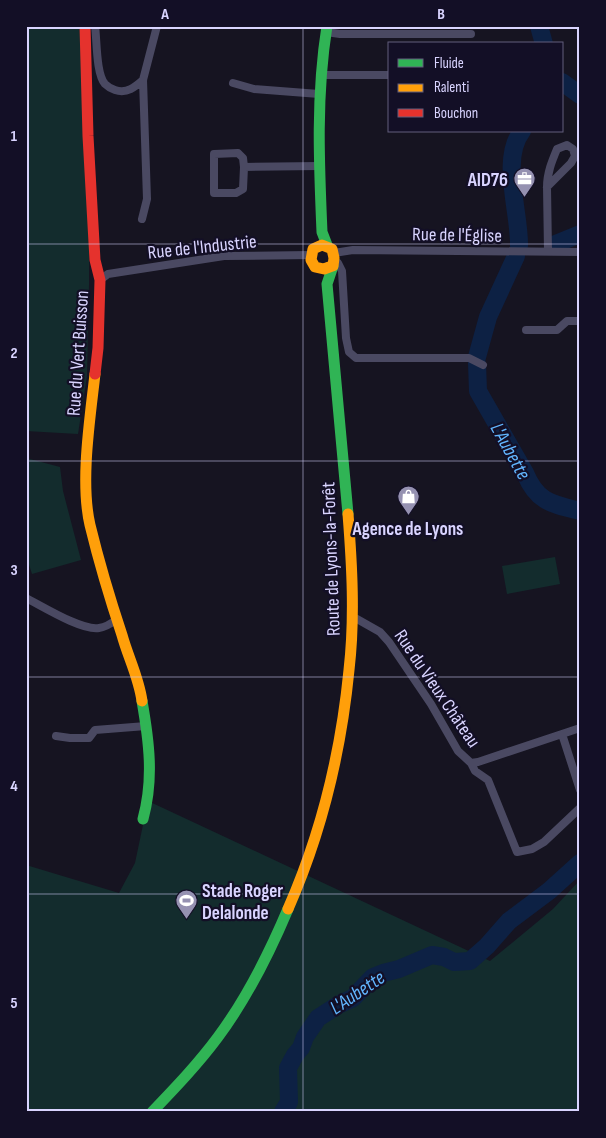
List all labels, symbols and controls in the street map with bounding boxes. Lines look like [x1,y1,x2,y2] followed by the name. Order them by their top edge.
[160,5,169,24] text: A
[437,5,445,24] text: B
[388,42,564,132] legend
[434,54,464,73] text: Fluide
[434,78,469,97] text: Ralenti
[434,104,478,123] text: Bouchon
[11,127,18,146] text: 1
[512,167,536,198] office icon: AID76
[467,169,508,192] place label: AID76
[412,223,502,248] street label: Rue de l'Église
[146,230,258,265] street label: Rue de l'Industrie
[63,290,94,417] street label: Rue du Vert Buisson
[10,344,18,363] text: 2
[485,419,536,484] water label: L'Aubette
[317,481,346,636] street label: Route de Lyons-la-Forêt
[396,485,420,516] shop icon: Agence de Lyons
[352,518,463,541] place label: Agence de Lyons
[10,561,18,580] text: 3
[389,626,485,752] street label: Rue du Vieux Château
[10,777,18,796] text: 4
[202,880,283,925] place label: Stade Roger Delalonde
[174,889,198,920] sports icon: Stade Roger Delalonde
[325,966,390,1020] water label: L'Aubette
[10,994,18,1013] text: 5

